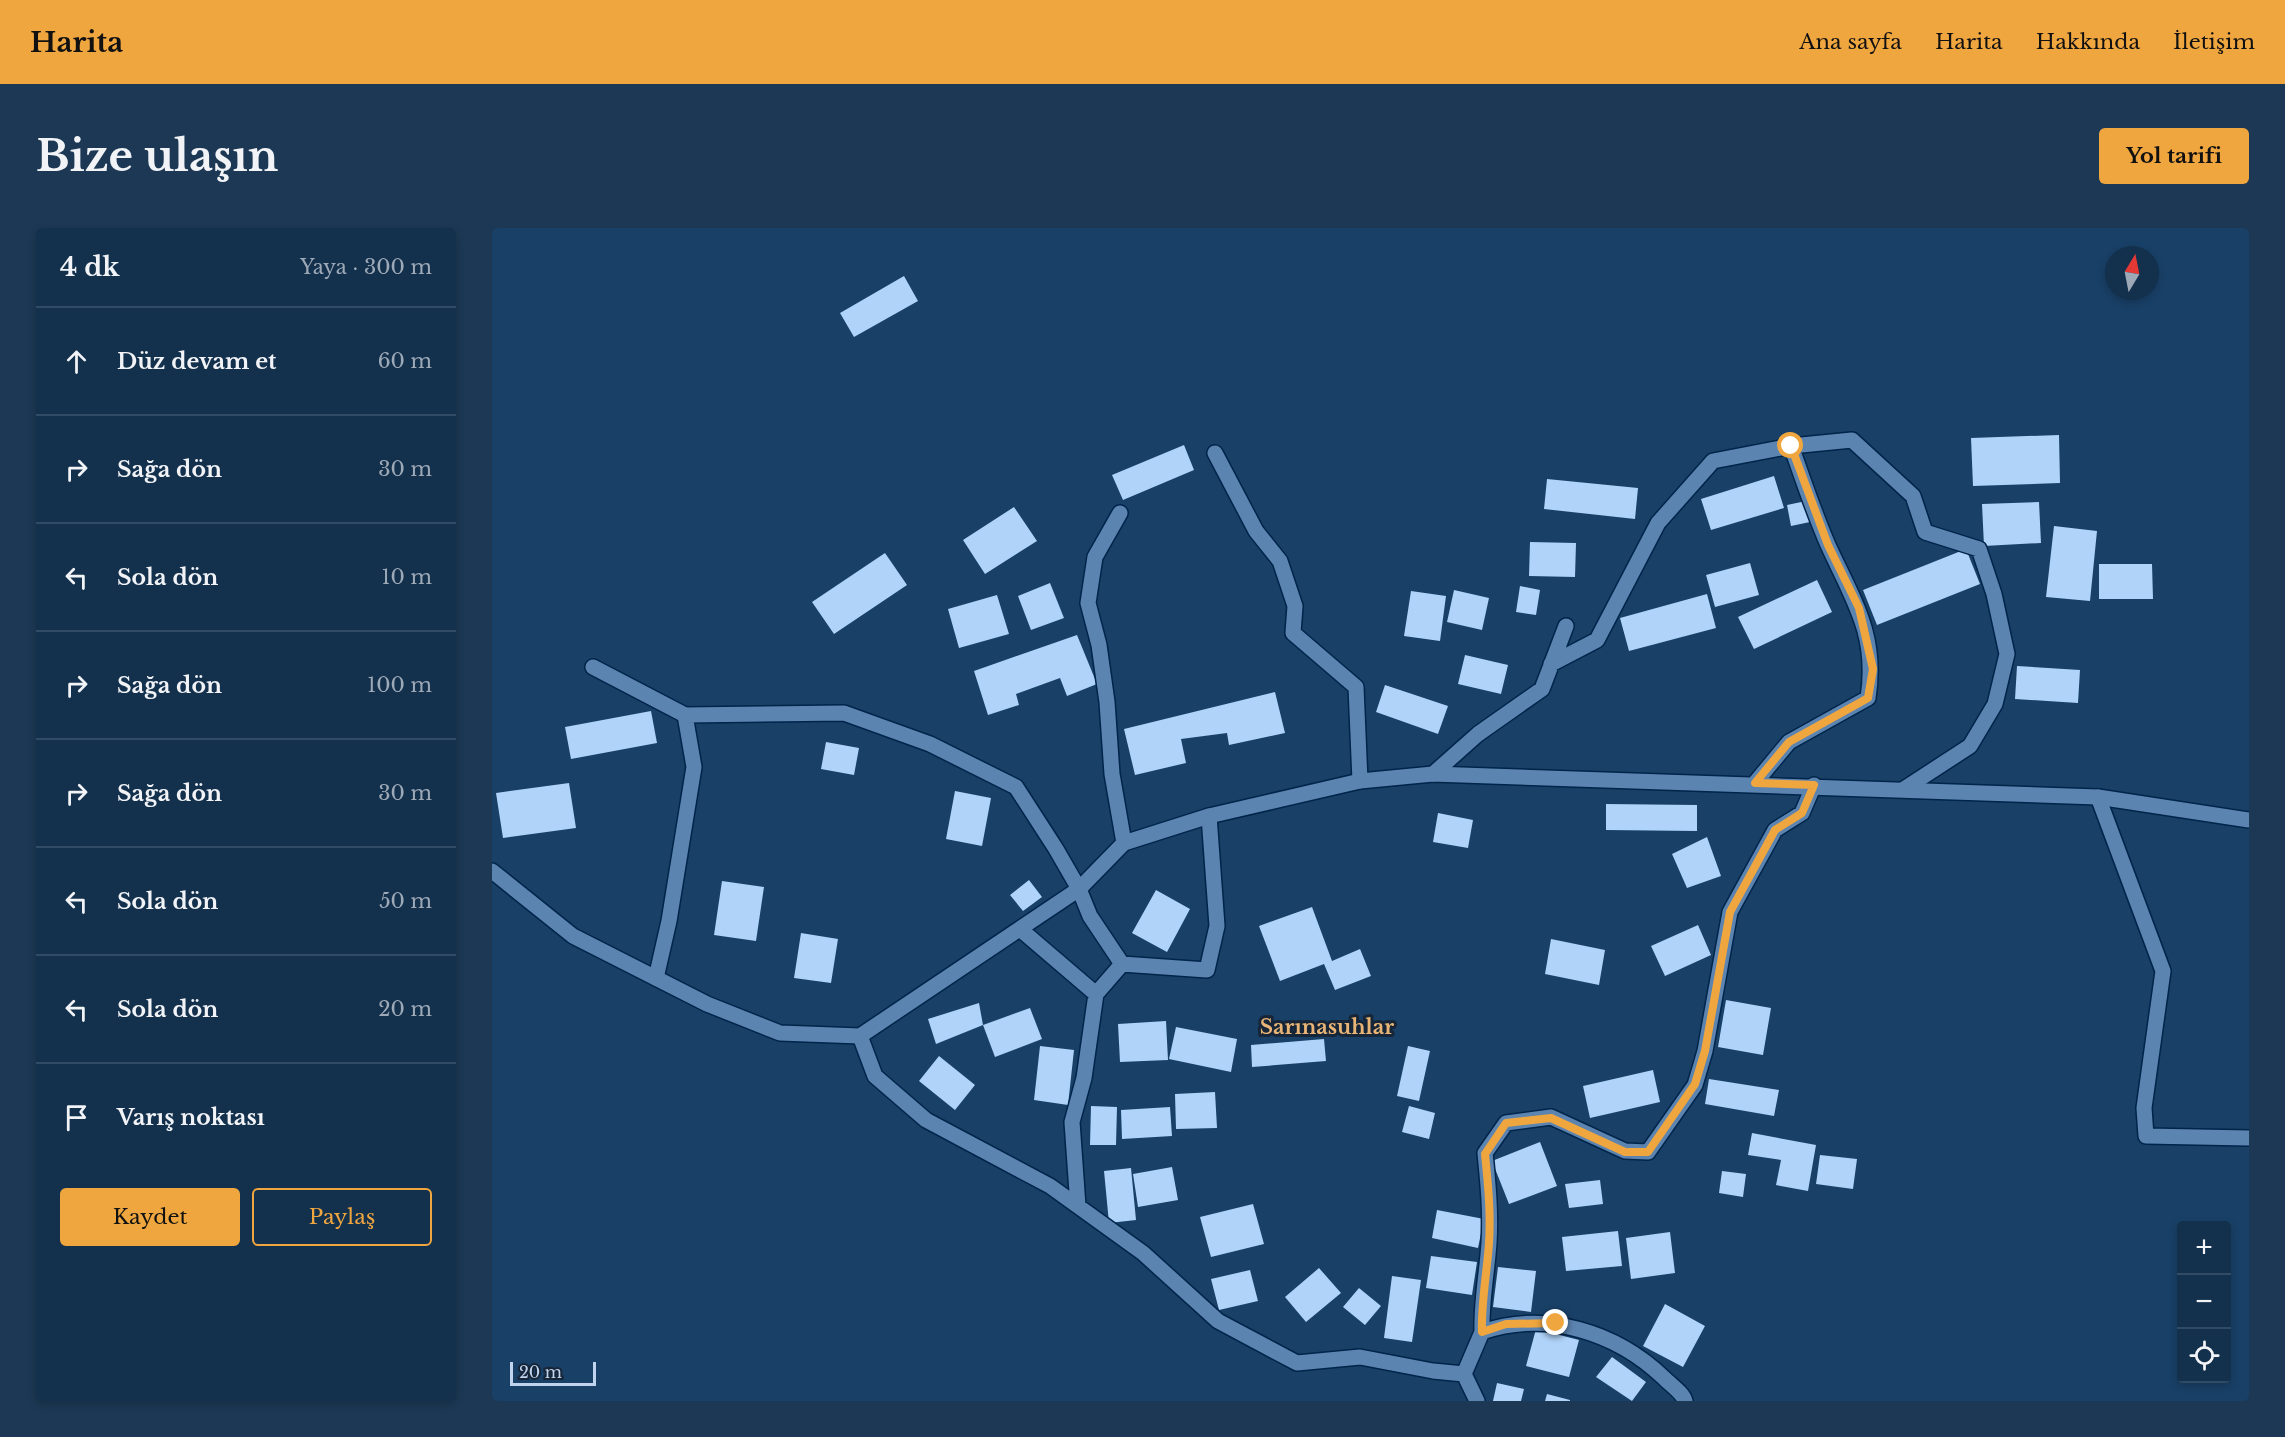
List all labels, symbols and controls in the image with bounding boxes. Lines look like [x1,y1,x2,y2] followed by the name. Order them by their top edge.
[30,25,123,60] text: Harita
[1799,29,1902,55] text: Ana sayfa
[1935,29,2003,55] text: Harita
[2036,29,2140,55] text: Hakkında
[2173,29,2255,55] text: İletişim
[2099,128,2249,184] button: Yol tarifi
[36,130,278,182] text: Bize ulaşın
[2105,246,2159,300] north arrow
[60,251,120,283] text: 4 dk
[300,255,432,279] text: Yaya · 300 m
[60,345,93,378] icon: ahead
[117,348,277,375] text: Düz devam et
[378,349,432,373] text: 60 m
[1777,432,1803,458] route start
[60,453,93,486] icon: right
[117,456,222,483] text: Sağa dön
[378,457,432,481] text: 30 m
[60,561,93,594] icon: left
[117,564,218,591] text: Sola dön
[382,565,432,589] text: 10 m
[60,669,93,702] icon: right
[117,672,222,699] text: Sağa dön
[367,673,432,697] text: 100 m
[60,777,93,810] icon: right
[117,780,222,807] text: Sağa dön
[378,781,432,805] text: 30 m
[60,885,93,918] icon: left
[117,888,218,915] text: Sola dön
[379,889,432,913] text: 50 m
[60,993,93,1026] icon: left
[117,996,218,1023] text: Sola dön
[378,997,432,1021] text: 20 m
[1260,1015,1394,1039] district label: Sarınasuhlar
[60,1101,93,1134] icon: arrive
[117,1104,265,1131] text: Varış noktası
[60,1188,240,1246] button: Kaydet
[252,1188,432,1246] button: Paylaş
[2177,1221,2231,1383] map controls
[2177,1221,2231,1275] button: +
[2177,1275,2231,1329] button: −
[1542,1309,1568,1335] route end
[2177,1329,2231,1383] button: locate
[510,1359,596,1386] scale bar
[519,1362,562,1382] text: 20 m

